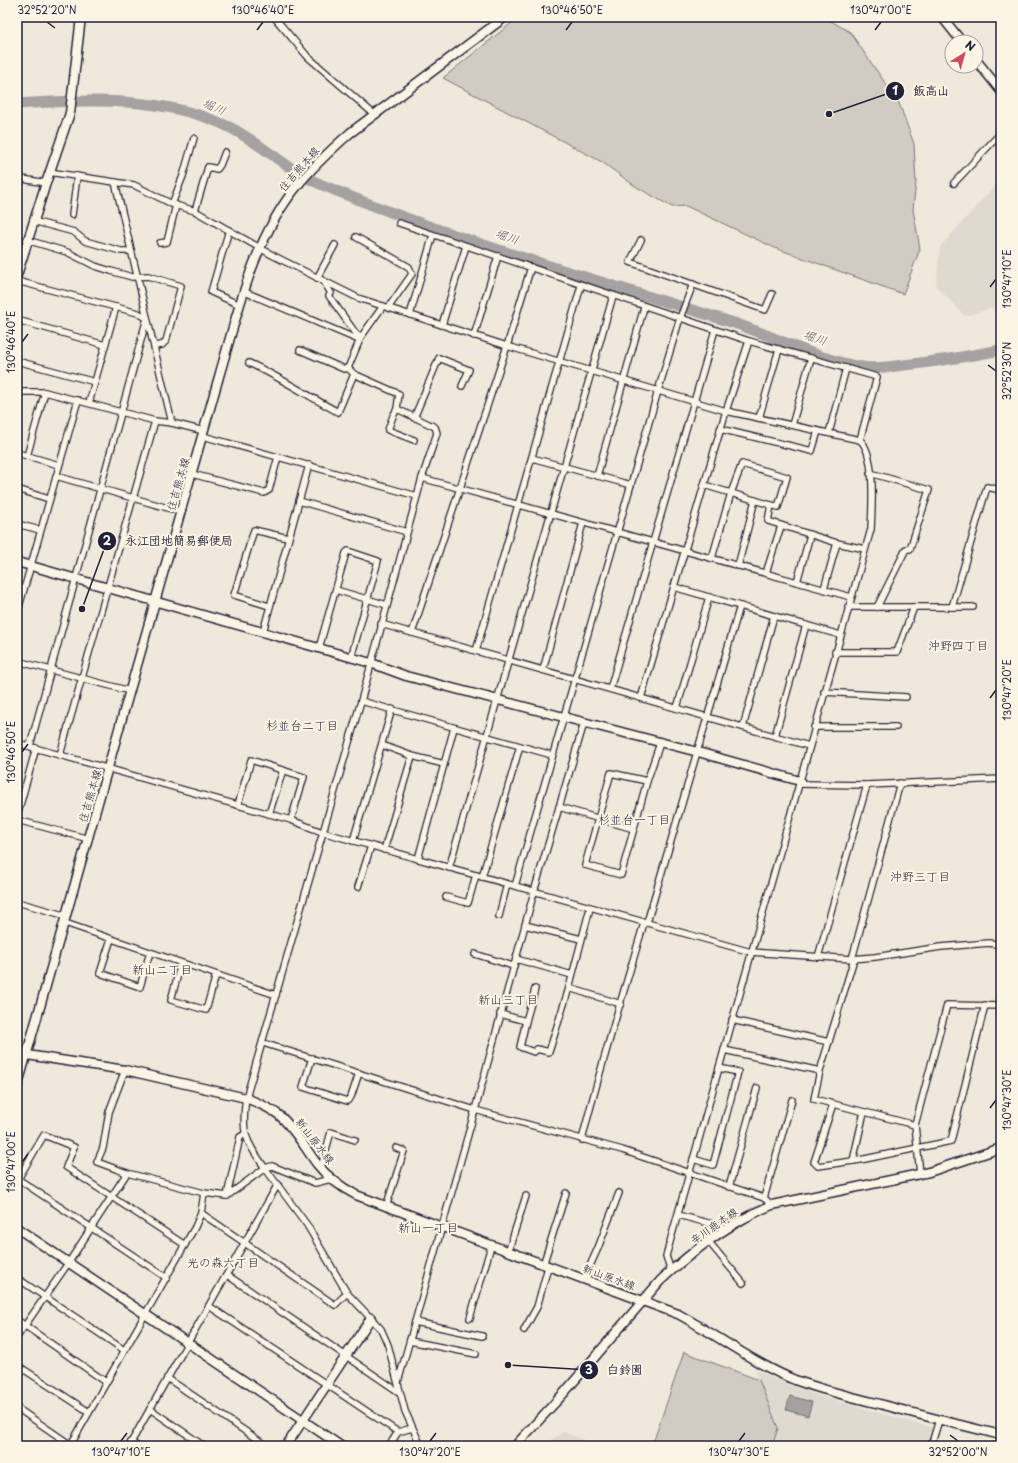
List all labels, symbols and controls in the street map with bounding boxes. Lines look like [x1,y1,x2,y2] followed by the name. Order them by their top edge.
[18,2,77,17] text: 32°52'20"N
[232,2,294,17] text: 130°46'40"E
[541,2,603,17] text: 130°46'50"E
[850,2,912,17] text: 130°47'00"E
[944,34,984,74] north arrow
[962,36,979,55] text: N
[885,79,957,103] callout: 飯高山
[892,81,898,99] text: 1
[913,81,949,99] text: 飯高山
[200,93,229,119] water label: 堀川
[274,142,323,195] street label: 住吉熊本線
[493,224,522,248] water label: 堀川
[999,250,1014,308] text: 130°47'10"E
[3,311,18,373] text: 130°46'40"E
[801,325,830,349] water label: 堀川
[999,342,1014,400] text: 32°52'30"N
[162,455,193,513] street label: 住吉熊本線
[97,529,241,553] callout: 永江団地簡易郵便局
[103,531,112,549] text: 2
[125,531,233,549] text: 永江団地簡易郵便局
[928,636,988,654] district label: 沖野四丁目
[999,659,1014,721] text: 130°47'20"E
[266,716,338,734] district label: 杉並台二丁目
[3,721,18,783] text: 130°46'50"E
[74,767,105,825] street label: 住吉熊本線
[598,810,670,828] district label: 杉並台一丁目
[890,867,950,885] district label: 沖野三丁目
[132,960,192,978] district label: 新山二丁目
[478,990,538,1008] district label: 新山三丁目
[999,1070,1014,1131] text: 130°47'30"E
[292,1114,339,1168] street label: 新山原水線
[3,1131,18,1193] text: 130°47'00"E
[686,1203,741,1248] street label: 辛川鹿本線
[398,1218,458,1236] district label: 新山一丁目
[187,1253,259,1271] district label: 光の森六丁目
[580,1259,638,1294] street label: 新山原水線
[579,1358,651,1382] callout: 白鈴園
[585,1360,593,1378] text: 3
[607,1360,643,1378] text: 白鈴園
[92,1444,150,1459] text: 130°47'10"E
[399,1444,461,1459] text: 130°47'20"E
[709,1444,770,1459] text: 130°47'30"E
[928,1444,988,1459] text: 32°52'00"N

